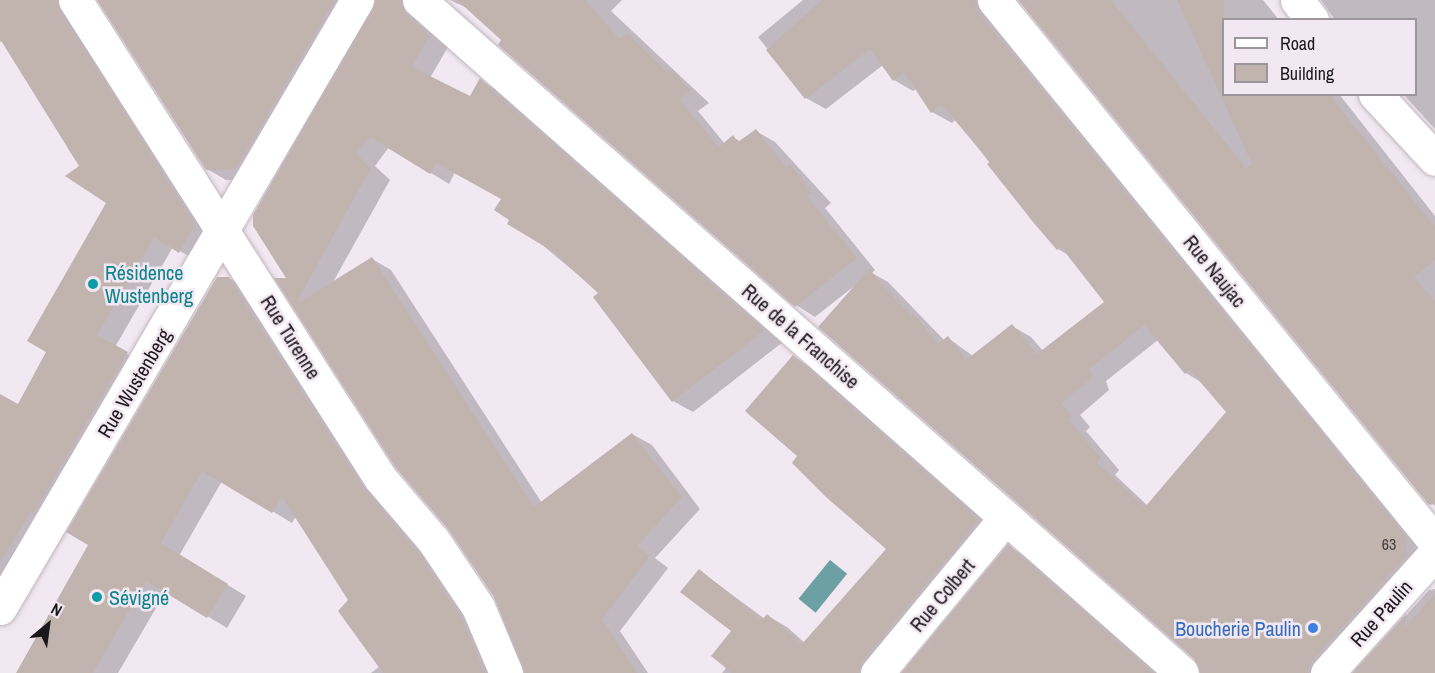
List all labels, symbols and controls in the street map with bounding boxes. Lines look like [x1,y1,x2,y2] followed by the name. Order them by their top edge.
[1222,18,1417,96] legend
[1280,31,1315,56] text: Road
[1280,61,1334,86] text: Building
[1179,230,1251,312] street label: Rue Naujac
[105,260,193,307] place label: Résidence Wustenberg
[86,277,100,291] marker: Résidence Wustenberg
[737,279,865,393] street label: Rue de la Franchise
[256,291,326,383] street label: Rue Turenne
[92,324,176,442] street label: Rue Wustenberg
[1382,534,1396,554] house number: 63
[905,554,979,636] street label: Rue Colbert
[1345,575,1417,651] street label: Rue Paulin
[109,585,169,609] place label: Sévigné
[90,590,104,604] marker: Sévigné
[18,595,78,655] north arrow
[47,597,66,621] text: N
[1175,616,1301,640] place label: Boucherie Paulin
[1306,621,1320,635] marker: Boucherie Paulin

